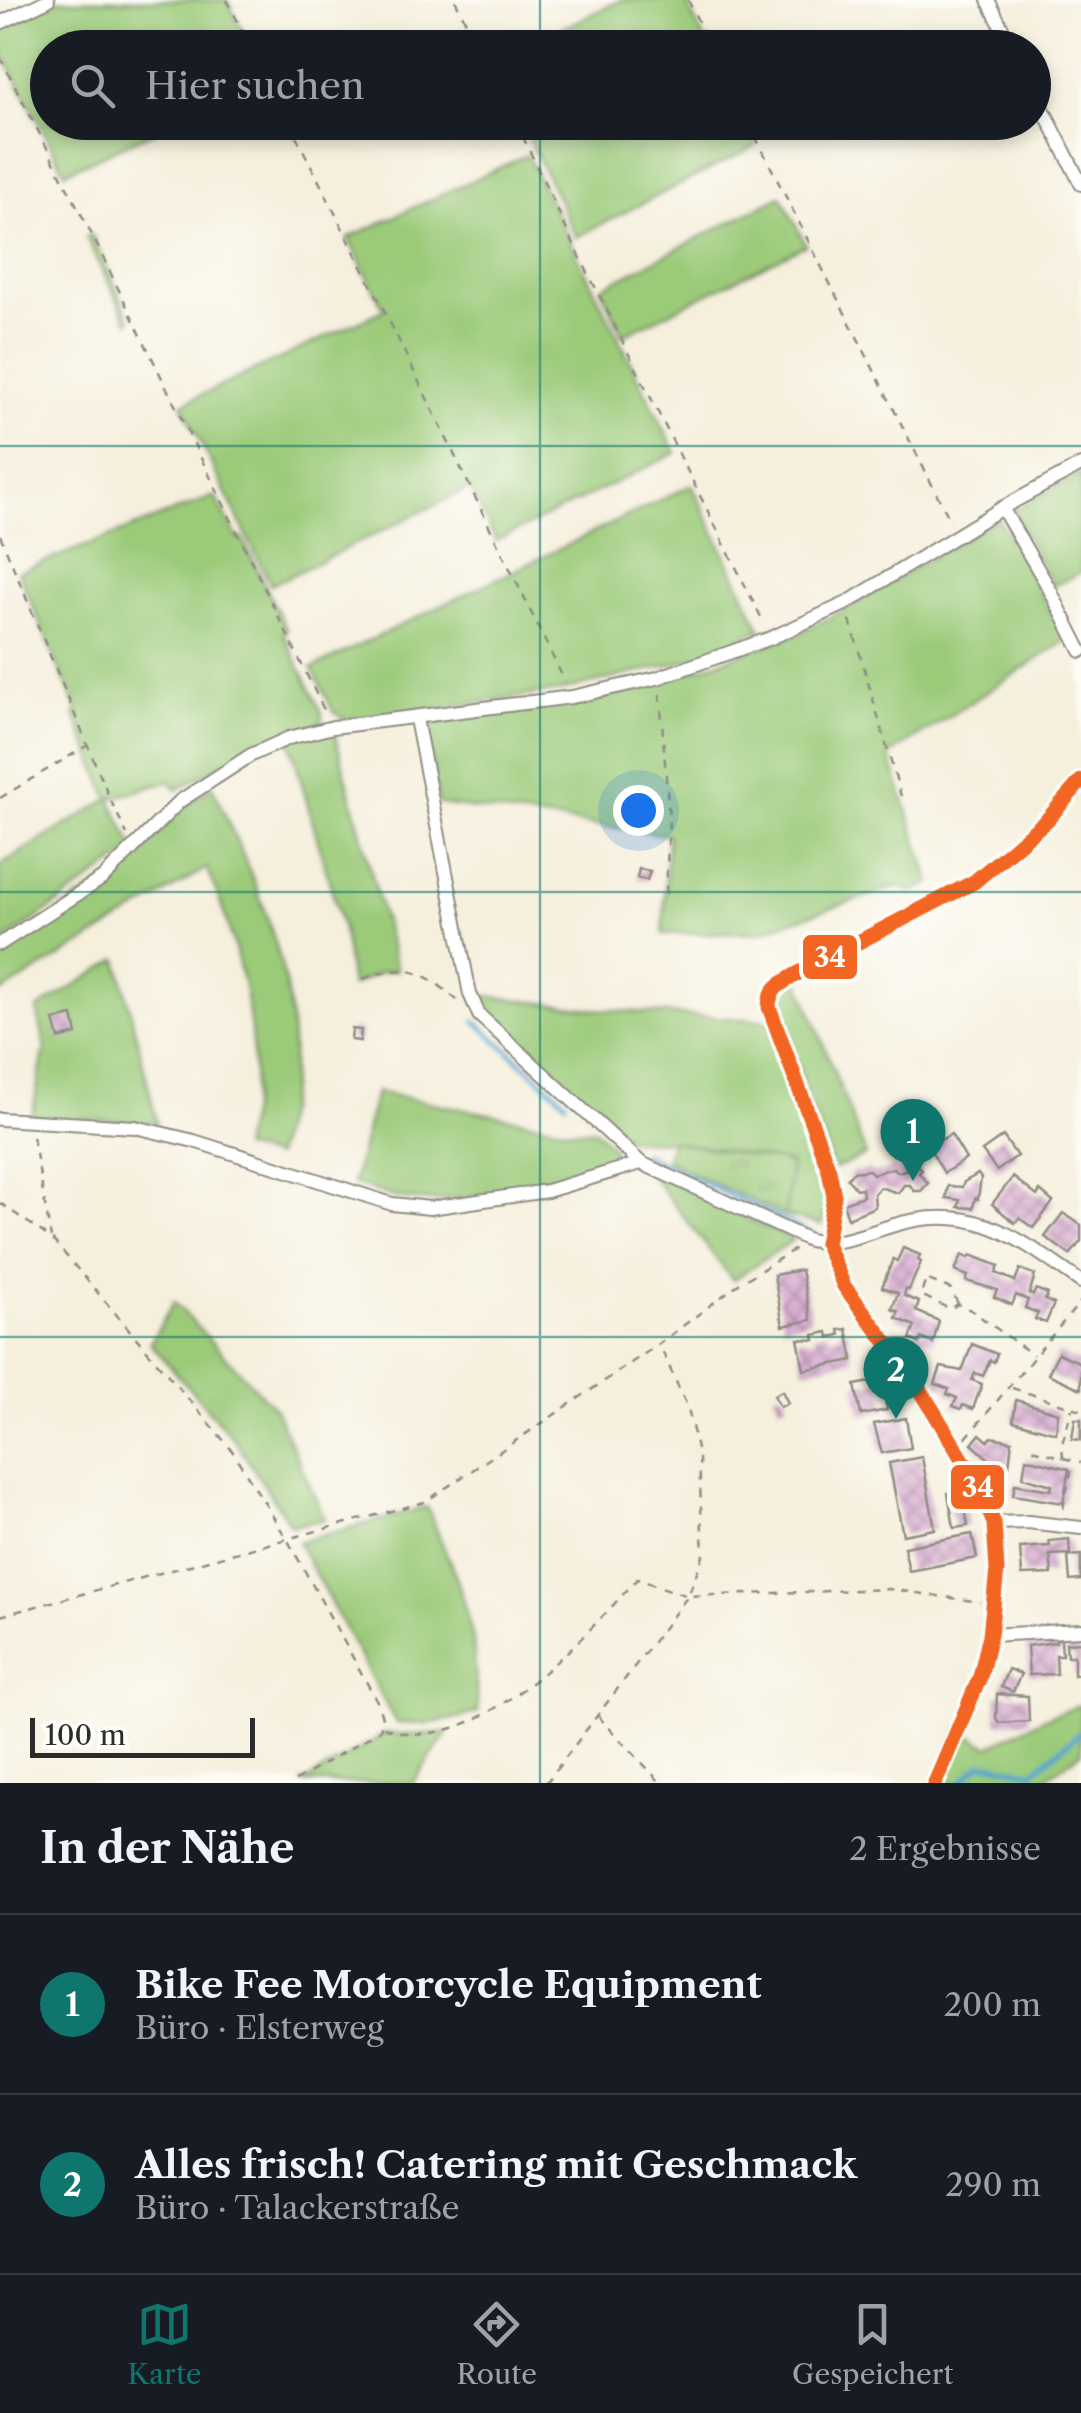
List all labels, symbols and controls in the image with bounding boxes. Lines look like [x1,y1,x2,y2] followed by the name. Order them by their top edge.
[30,30,1051,140] search box
[65,58,120,113] icon: search
[145,62,365,109] text: Hier suchen
[613,785,664,836] your location
[801,933,859,981] line badge: 34
[814,940,846,974] text: 34
[880,1098,946,1181] pin: 1
[864,1336,928,1419] pin: 2
[949,1463,1006,1511] line badge: 34
[962,1470,994,1504] text: 34
[30,1713,255,1758] scale bar
[45,1718,126,1752] text: 100 m
[40,1822,294,1874] text: In der Nähe
[849,1829,1041,1868] text: 2 Ergebnisse
[135,1961,762,2008] text: Bike Fee Motorcycle Equipment
[65,1985,80,2024] text: 1
[944,1985,1041,2024] text: 200 m
[135,2008,384,2047] text: Büro · Elsterweg
[135,2141,857,2188] text: Alles frisch! Catering mit Geschmack
[63,2165,82,2204] text: 2
[945,2165,1041,2204] text: 290 m
[135,2188,460,2227] text: Büro · Talackerstraße
[128,2297,201,2391] tab: Karte
[457,2297,537,2391] tab: Route
[792,2297,953,2391] tab: Gespeichert

